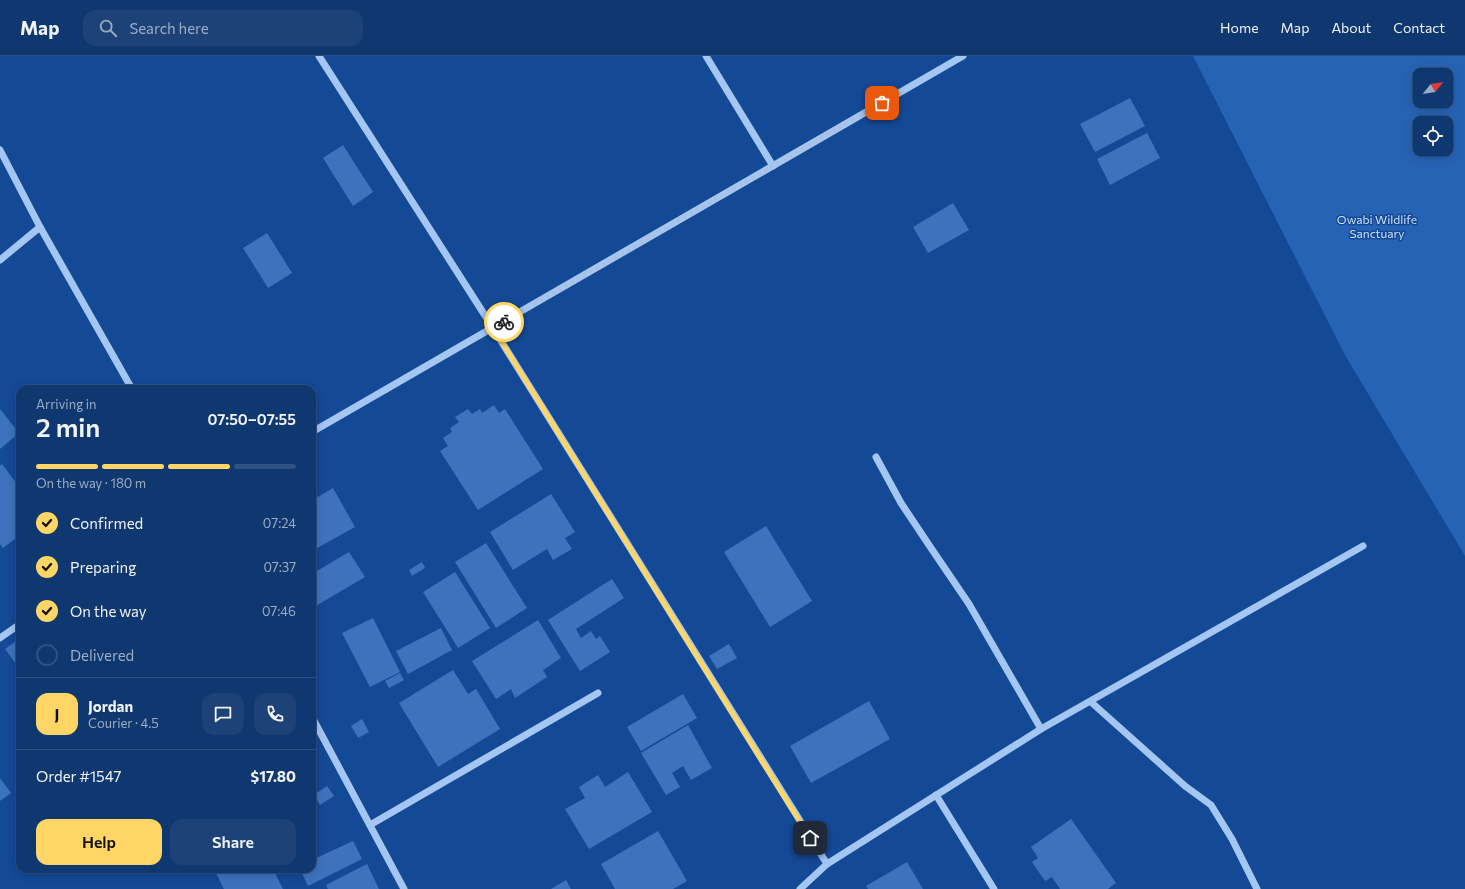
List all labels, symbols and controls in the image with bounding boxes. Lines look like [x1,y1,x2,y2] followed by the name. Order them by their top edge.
[83,10,363,46] search box
[20,16,59,39] text: Map
[97,17,119,39] icon: search
[129,19,209,37] text: Search here
[1220,19,1259,36] text: Home
[1281,19,1309,36] text: Map
[1331,19,1371,36] text: About
[1393,19,1445,36] text: Contact
[1413,68,1453,108] north arrow
[1413,68,1453,156] map controls
[865,86,899,120] pin
[871,92,893,114] icon: bag
[1413,116,1453,156] button: locate
[1337,212,1417,240] park label: Owabi Wildlife Sanctuary
[484,302,524,342] courier
[493,311,515,333] icon: bike
[36,396,96,412] text: Arriving in
[207,410,296,428] text: 07:50–07:55
[36,411,100,442] text: 2 min
[36,475,146,491] text: On the way · 180 m
[36,512,58,534] icon: check
[70,514,143,532] text: Confirmed
[263,515,296,531] text: 07:24
[36,556,58,578] icon: check
[70,558,136,576] text: Preparing
[263,559,296,575] text: 07:37
[36,600,58,622] icon: check
[70,602,147,620] text: On the way
[262,603,296,619] text: 07:46
[70,646,134,664] text: Delivered
[202,693,244,735] button: chat
[254,693,296,735] button: phone
[88,697,133,715] text: Jordan
[55,705,59,723] text: J
[88,715,159,731] text: Courier · 4.5
[36,767,121,785] text: Order #1547
[251,767,296,785] text: $17.80
[36,819,162,865] button: Help
[170,819,296,865] button: Share
[793,821,827,855] pin
[799,827,821,849] icon: home

